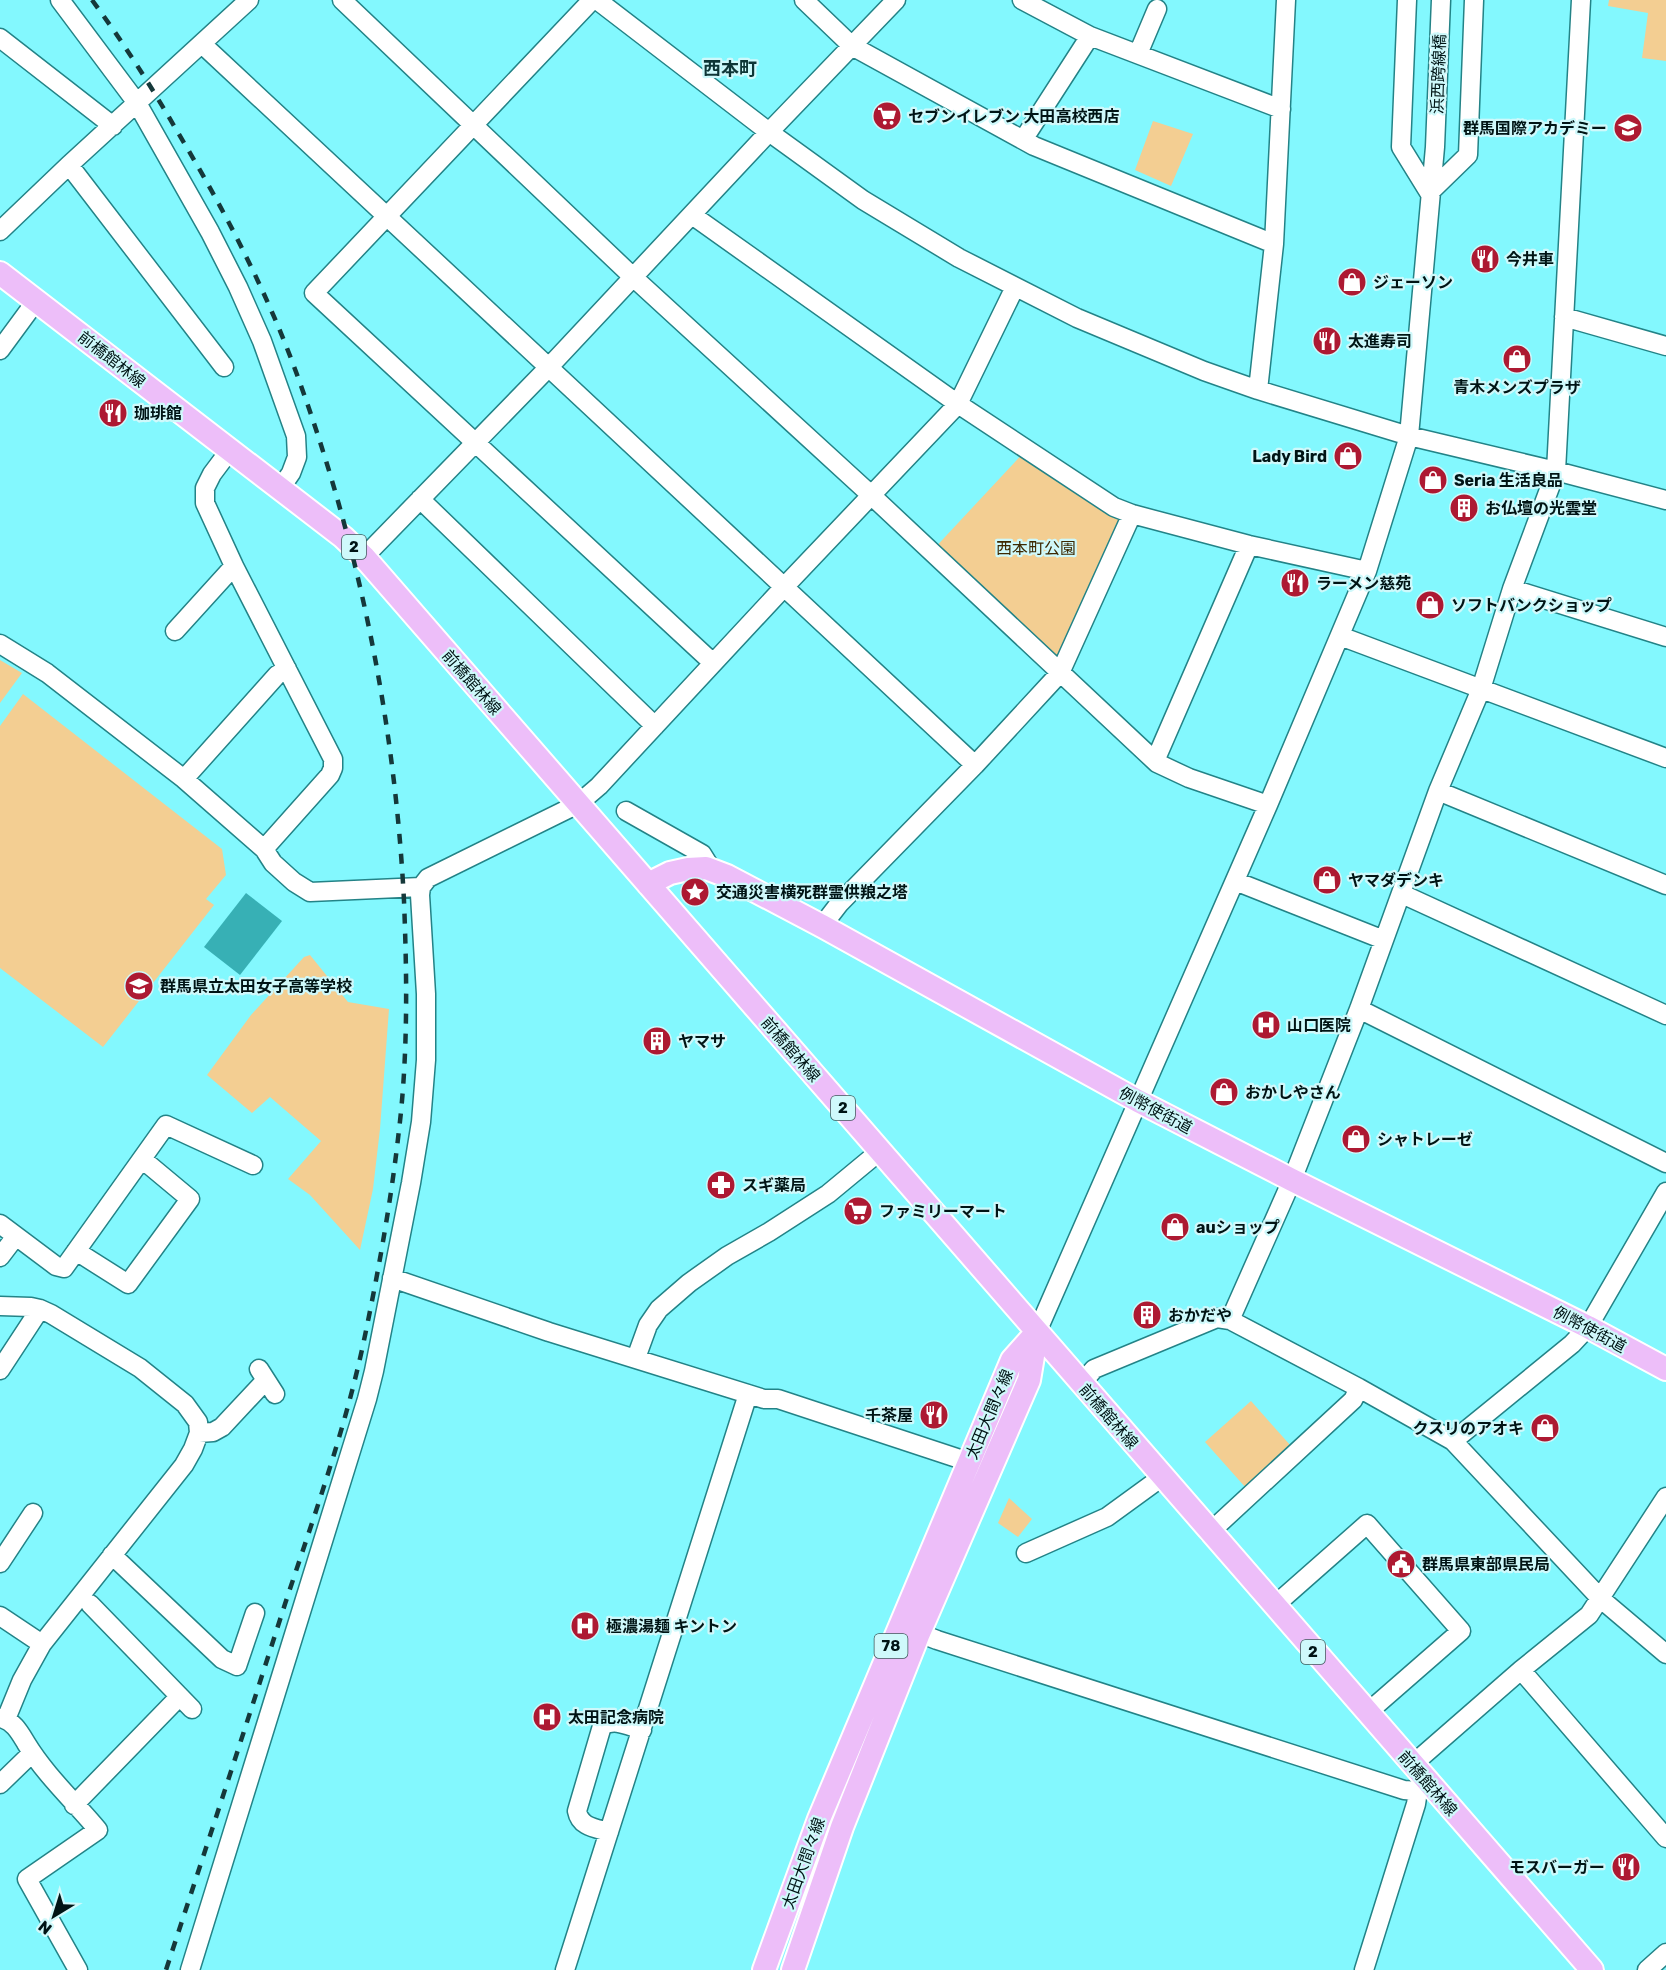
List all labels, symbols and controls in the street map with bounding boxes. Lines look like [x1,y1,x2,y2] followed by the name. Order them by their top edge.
[1428,34,1449,114] street label: 浜西跨線橋
[703,58,757,80] district label: 西本町
[871,100,903,132] supermarket icon: セブンイレブン 大田高校西店
[908,107,1119,126] place label: セブンイレブン 大田高校西店
[1612,112,1644,144] school or university icon: 群馬国際アカデミー
[1463,119,1607,138] place label: 群馬国際アカデミー
[1469,243,1501,275] restaurant icon: 今井車
[1506,250,1554,269] place label: 今井車
[1336,266,1368,298] shop icon: ジェーソン
[1373,273,1453,292] place label: ジェーソン
[1311,325,1343,357] restaurant icon: 太進寿司
[74,327,149,392] street label: 前橋館林線
[1348,332,1412,351] place label: 太進寿司
[1501,343,1533,375] shop icon: 青木メンズプラザ
[1453,378,1581,397] place label: 青木メンズプラザ
[97,397,129,429] restaurant icon: 珈琲館
[134,404,182,423] place label: 珈琲館
[1332,440,1364,472] shop icon: Lady Bird
[1252,447,1327,466] place label: Lady Bird
[1417,464,1449,496] shop icon: Seria 生活良品
[1454,471,1563,490] place label: Seria 生活良品
[1448,492,1480,524] building icon: お仏壇の光雲堂
[1485,499,1597,518] place label: お仏壇の光雲堂
[342,535,366,559] road number: 2
[996,539,1076,558] park label: 西本町公園
[1279,567,1311,599] restaurant icon: ラーメン慈苑
[1316,574,1411,593] place label: ラーメン慈苑
[1414,589,1446,621] shop icon: ソフトバンクショップ
[1451,596,1612,615] place label: ソフトバンクショップ
[438,646,505,719] street label: 前橋館林線
[1311,864,1343,896] shop icon: ヤマダデンキ
[1348,871,1444,890] place label: ヤマダデンキ
[679,876,711,908] place icon: 交通災害横死群霊供羪之塔
[716,883,908,902] place label: 交通災害横死群霊供羪之塔
[123,970,155,1002] school or university icon: 群馬県立太田女子高等学校
[160,977,352,996] place label: 群馬県立太田女子高等学校
[1250,1009,1282,1041] hospital icon: 山口医院
[757,1013,824,1086] street label: 前橋館林線
[1287,1016,1351,1035] place label: 山口医院
[641,1025,673,1057] building icon: ヤマサ
[678,1032,726,1051] place label: ヤマサ
[1208,1076,1240,1108] shop icon: おかしやさん
[1116,1083,1196,1138] street label: 例幣使街道
[1245,1083,1341,1102] place label: おかしやさん
[831,1096,855,1120] road number: 2
[1340,1123,1372,1155] shop icon: シャトレーゼ
[1377,1130,1473,1149] place label: シャトレーゼ
[705,1169,737,1201] pharmacy icon: スギ薬局
[742,1176,806,1195] place label: スギ薬局
[842,1195,874,1227] supermarket icon: ファミリーマート
[879,1202,1007,1221] place label: ファミリーマート
[1159,1211,1191,1243] shop icon: auショップ
[1196,1218,1280,1237] place label: auショップ
[1131,1299,1163,1331] building icon: おかだや
[1550,1302,1630,1357] street label: 例幣使街道
[1168,1306,1232,1325] place label: おかだや
[962,1366,1017,1462] street label: 太田大間々線
[1075,1380,1142,1453] street label: 前橋館林線
[918,1399,950,1431] restaurant icon: 千茶屋
[865,1406,913,1425] place label: 千茶屋
[1529,1412,1561,1444] shop icon: クスリのアオキ
[1412,1419,1524,1438] place label: クスリのアオキ
[1385,1548,1417,1580] public building icon: 群馬県東部県民局
[1422,1555,1550,1574] place label: 群馬県東部県民局
[569,1610,601,1642] hospital icon: 極濃湯麺 キントン
[606,1617,737,1636] place label: 極濃湯麺 キントン
[874,1634,908,1658] road number: 78
[1301,1640,1325,1664] road number: 2
[531,1701,563,1733] hospital icon: 太田記念病院
[568,1708,664,1727] place label: 太田記念病院
[1394,1747,1461,1820] street label: 前橋館林線
[778,1815,829,1912] street label: 太田大間々線
[1610,1851,1642,1883] restaurant icon: モスバーガー
[1509,1858,1605,1877] place label: モスバーガー
[24,1886,84,1946] north arrow
[35,1916,55,1938] text: N

